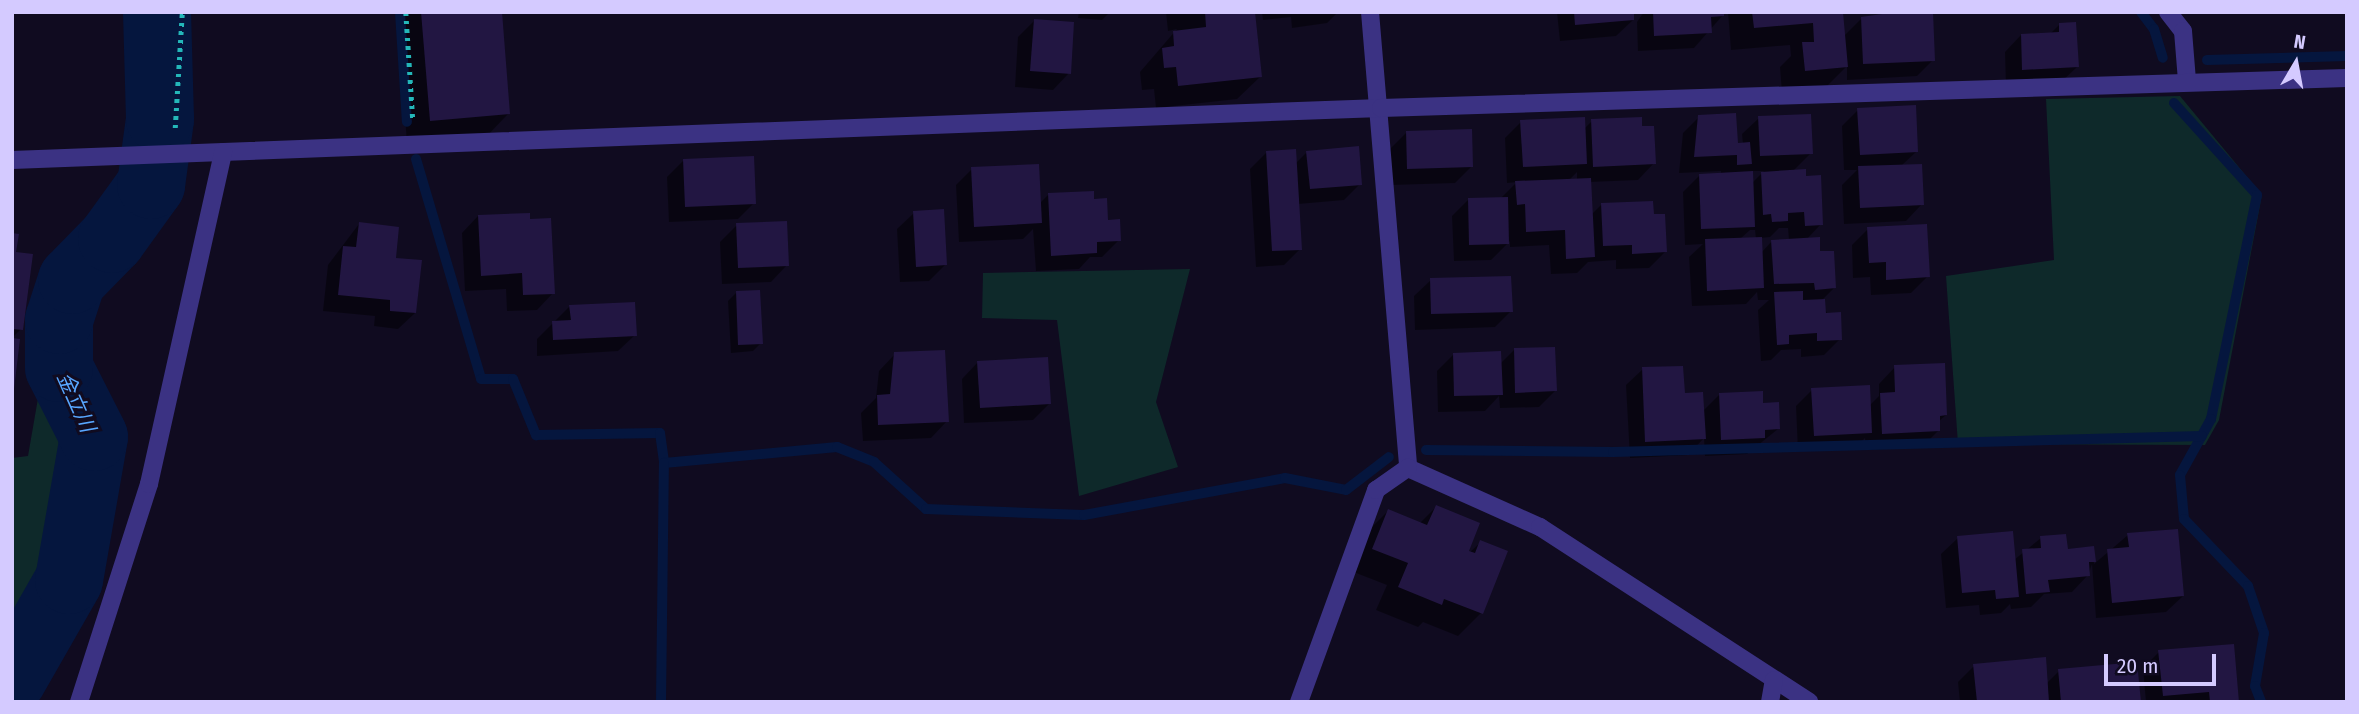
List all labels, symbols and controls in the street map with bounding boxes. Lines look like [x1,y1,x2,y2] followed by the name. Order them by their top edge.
[2261,28,2331,98] north arrow
[2292,30,2307,54] text: N
[52,368,100,436] water label: 金立川
[2107,640,2219,684] scale bar
[2117,653,2158,679] text: 20 m

